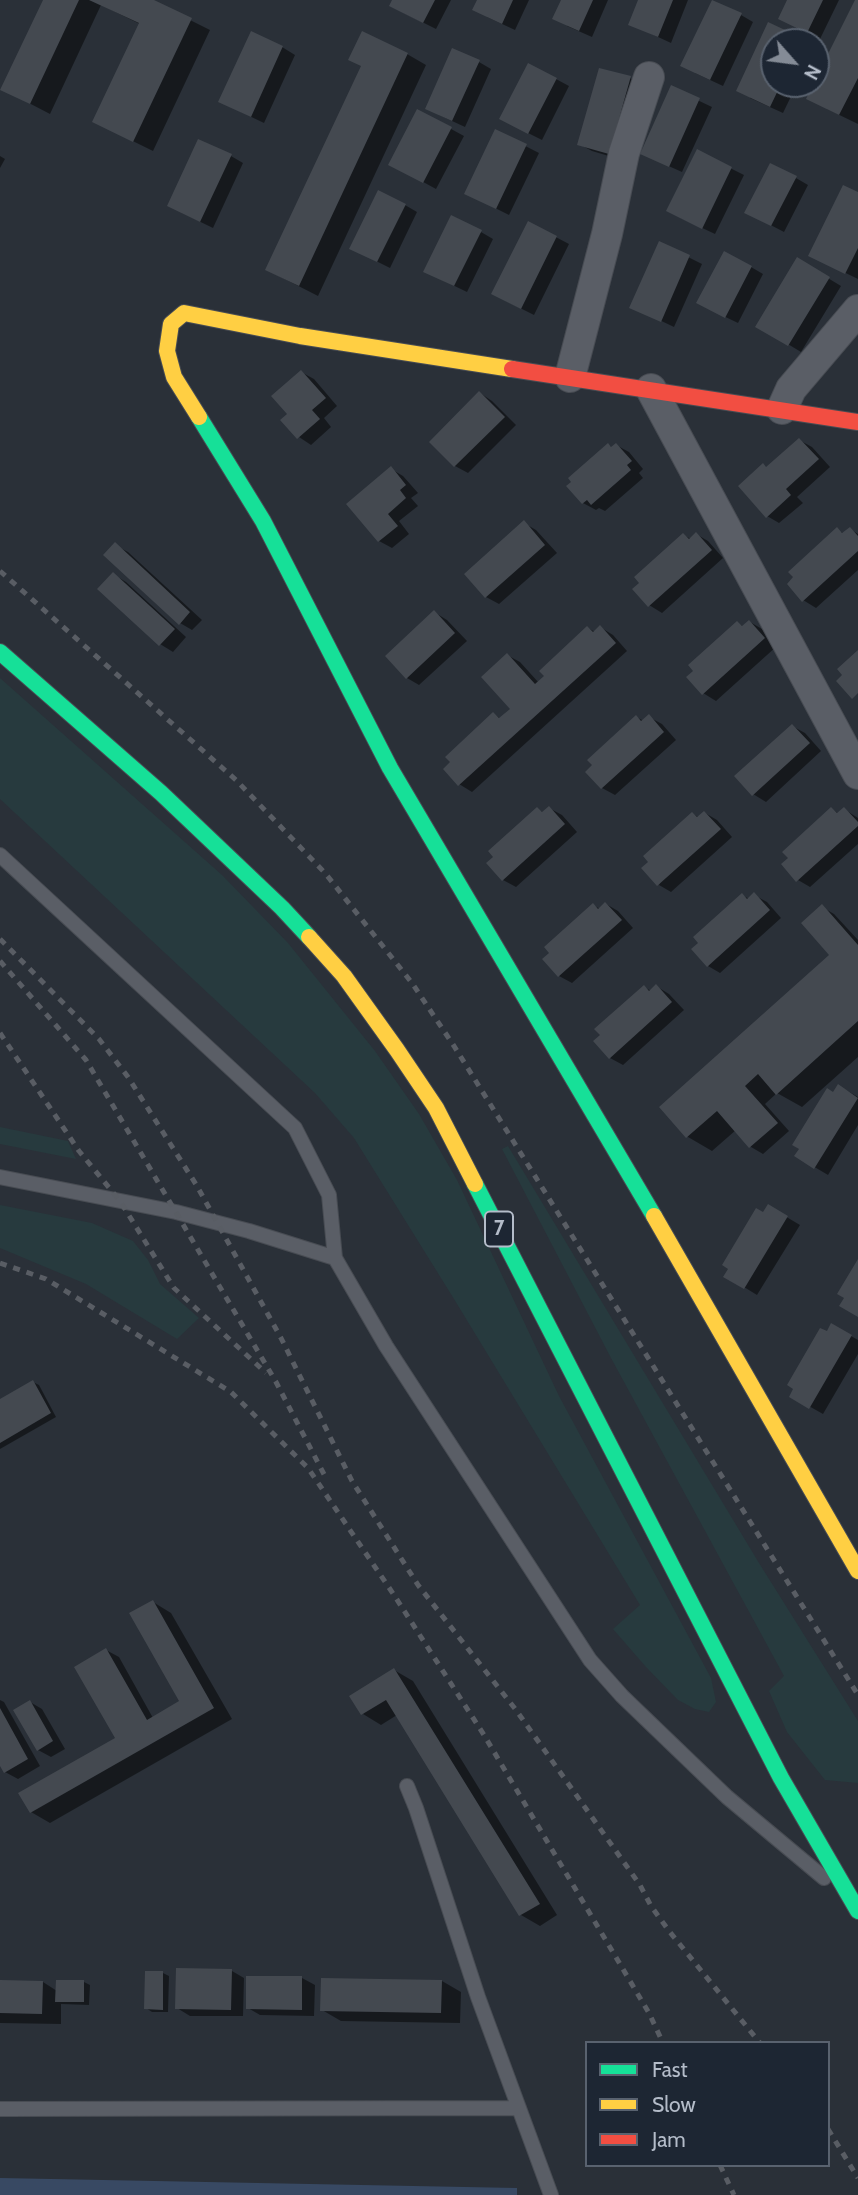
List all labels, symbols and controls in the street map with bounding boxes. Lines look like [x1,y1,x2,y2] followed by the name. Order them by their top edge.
[760,28,830,98] north arrow
[799,61,826,83] text: N
[485,1212,513,1246] road number: 7
[585,2041,830,2167] legend
[652,2057,688,2082] text: Fast
[652,2092,696,2117] text: Slow
[652,2127,686,2152] text: Jam

